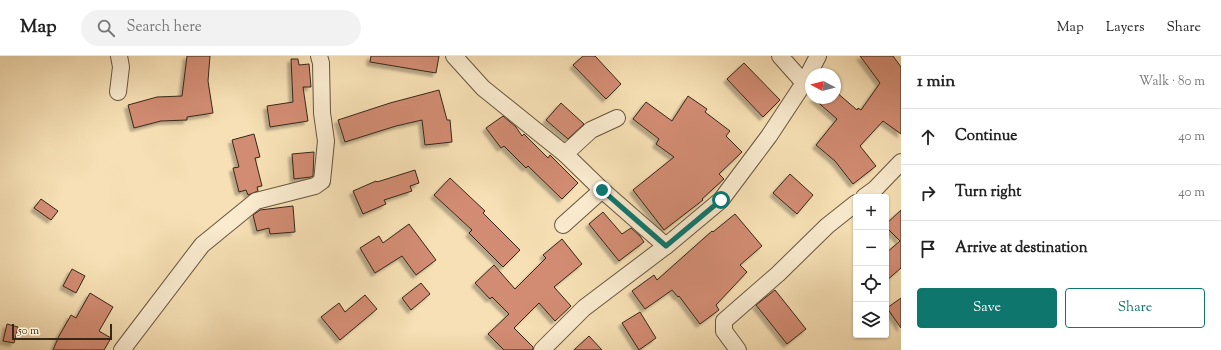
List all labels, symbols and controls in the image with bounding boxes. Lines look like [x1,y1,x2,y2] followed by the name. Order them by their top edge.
[81,10,361,46] search box
[20,14,57,41] text: Map
[95,17,117,39] icon: search
[127,17,202,38] text: Search here
[1057,18,1084,38] text: Map
[1106,18,1144,38] text: Layers
[1166,18,1201,38] text: Share
[805,68,841,104] north arrow
[917,70,955,94] text: 1 min
[1139,73,1205,91] text: Walk · 80 m
[917,126,939,148] icon: ahead
[955,126,1017,147] text: Continue
[1178,128,1205,146] text: 40 m
[593,181,611,199] route end
[917,182,939,204] icon: right
[955,182,1021,203] text: Turn right
[1178,184,1205,202] text: 40 m
[712,191,730,209] route start
[853,194,889,338] map controls
[853,194,889,230] button: +
[853,230,889,266] button: −
[917,238,939,260] icon: arrive
[955,238,1088,259] text: Arrive at destination
[853,266,889,302] button: locate
[917,288,1057,328] button: Save
[1065,288,1205,328] button: Share
[853,302,889,338] button: layers
[12,322,112,341] scale bar
[18,323,39,339] text: 50 m

